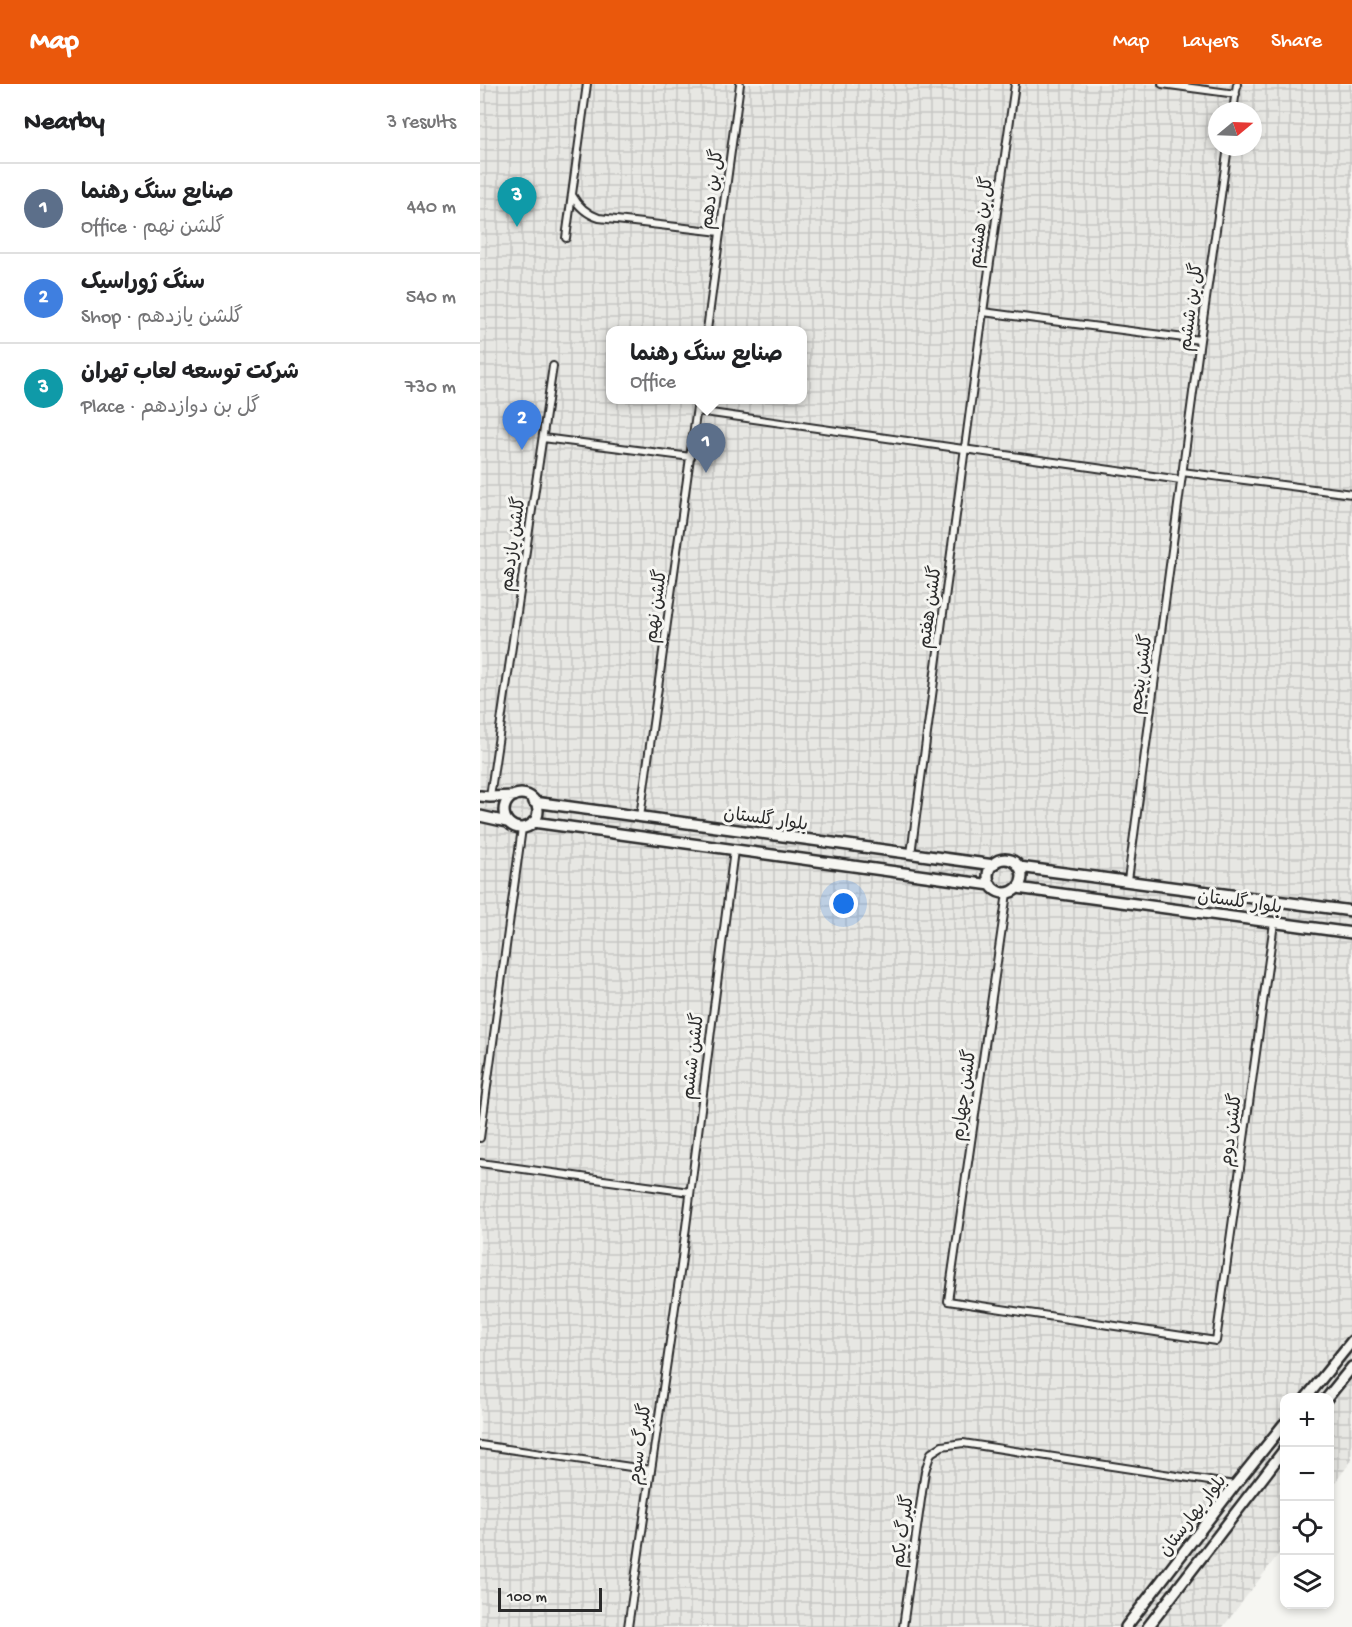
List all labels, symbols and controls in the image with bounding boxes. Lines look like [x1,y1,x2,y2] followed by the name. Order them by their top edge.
[30,26,79,59] text: Map
[1113,30,1149,55] text: Map
[1182,30,1238,55] text: Layers
[1271,30,1322,55] text: Share
[1208,102,1262,156] north arrow
[24,108,105,139] text: Nearby
[387,112,456,135] text: 3 results
[695,148,730,231] street label: گل بن دهم
[964,175,1000,270] street label: گل بن هشتم
[498,178,537,227] pin: 3
[81,181,234,207] text: صنایع سنگ رهنما
[39,197,48,220] text: 1
[407,197,456,220] text: 440 m
[81,217,225,240] text: Office · گلشن نهم
[1174,261,1210,353] street label: گل بن ششم
[81,271,205,297] text: سنگ ژوراسیک
[39,287,48,310] text: 2
[406,287,456,310] text: 540 m
[81,307,243,330] text: Shop · گلشن یازدهم
[606,326,807,404] popup
[630,343,783,369] text: صنایع سنگ رهنما
[81,361,299,387] text: شرکت توسعه لعاب تهران
[630,372,676,395] text: Office
[38,377,49,400] text: 3
[405,377,456,400] text: 730 m
[81,397,260,420] text: Place · گل بن دوازدهم
[502,400,542,450] pin: 2
[686,424,726,473] pin: 1
[495,495,533,593] street label: گلشن یازدهم
[913,564,949,650] street label: گلشن هفتم
[640,568,674,645] street label: گلشن نهم
[1124,632,1160,716] street label: گلشن پنجم
[722,802,809,837] street label: بلوار گلستان
[1196,885,1283,920] street label: بلوار گلستان
[829,889,858,918] your location
[677,1011,711,1101] street label: گلشن ششم
[947,1048,983,1143] street label: گلشن چهارم
[1215,1092,1249,1168] street label: گلشن دوم
[1280,1393,1334,1609] map controls
[1280,1393,1334,1447] button: +
[623,1402,659,1487] street label: گلبرگ سوم
[1280,1447,1334,1501] button: −
[1156,1472,1232,1562] street label: بلوار بهارستان
[887,1493,921,1569] street label: گلبرگ یکم
[1280,1501,1334,1555] button: locate
[1280,1555,1334,1609] button: layers
[498,1585,602,1612] scale bar
[507,1589,547,1608] text: 100 m

